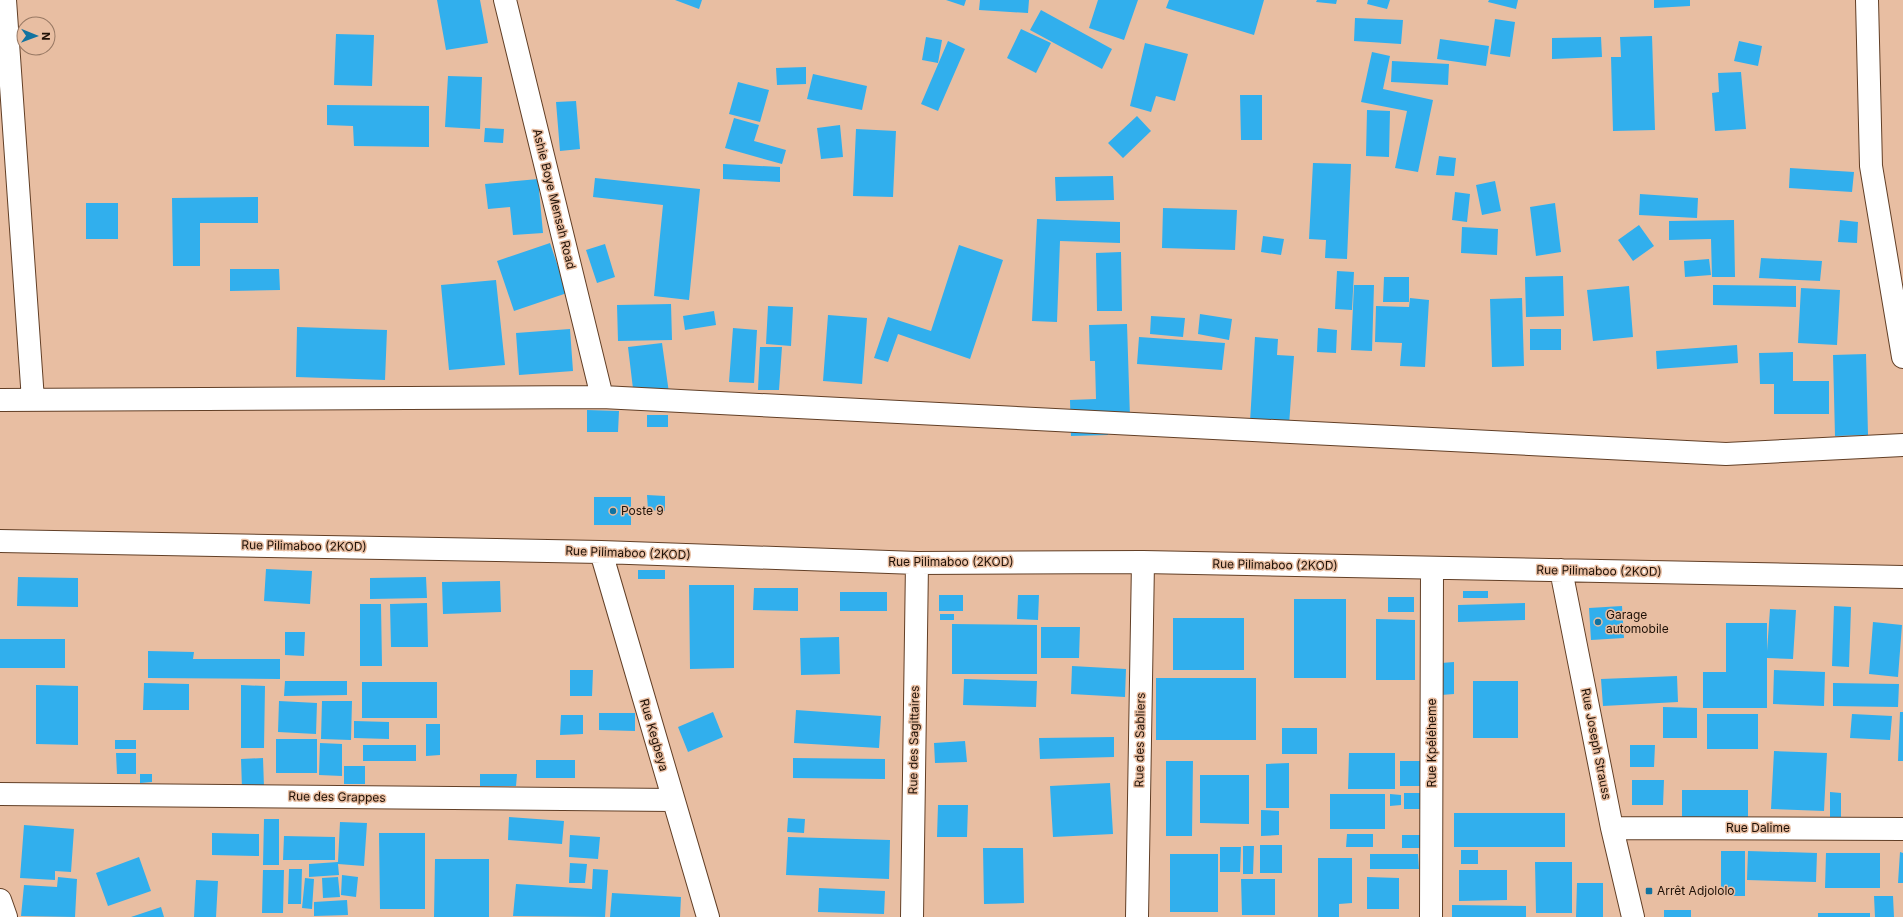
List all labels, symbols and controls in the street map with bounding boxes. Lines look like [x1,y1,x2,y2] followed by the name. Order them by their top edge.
[16,16,56,56] north arrow
[39,32,53,40] text: N
[530,127,579,271] street label: Ashie Boye Mensah Road
[621,503,664,518] place label: Poste 9
[608,506,618,516] marker: Poste 9
[241,537,367,554] street label: Rue Pilimaboo (2KOD)
[565,543,691,562] street label: Rue Pilimaboo (2KOD)
[888,554,1014,569] street label: Rue Pilimaboo (2KOD)
[1212,556,1338,573] street label: Rue Pilimaboo (2KOD)
[1536,562,1662,579] street label: Rue Pilimaboo (2KOD)
[1606,607,1669,636] place label: Garage automobile
[1593,617,1603,627] marker: Garage automobile
[905,685,922,795] street label: Rue des Sagittaires
[1578,687,1615,801] street label: Rue Joseph Strauss
[1131,693,1148,787] street label: Rue des Sabliers
[637,697,672,773] street label: Rue Kegbeya
[1424,698,1439,788] street label: Rue Kpéléheme
[288,788,386,805] street label: Rue des Grappes
[1726,820,1790,835] street label: Rue Dalime
[1657,883,1735,898] place label: Arrêt Adjololo
[1644,886,1654,896] marker: Arrêt Adjololo

